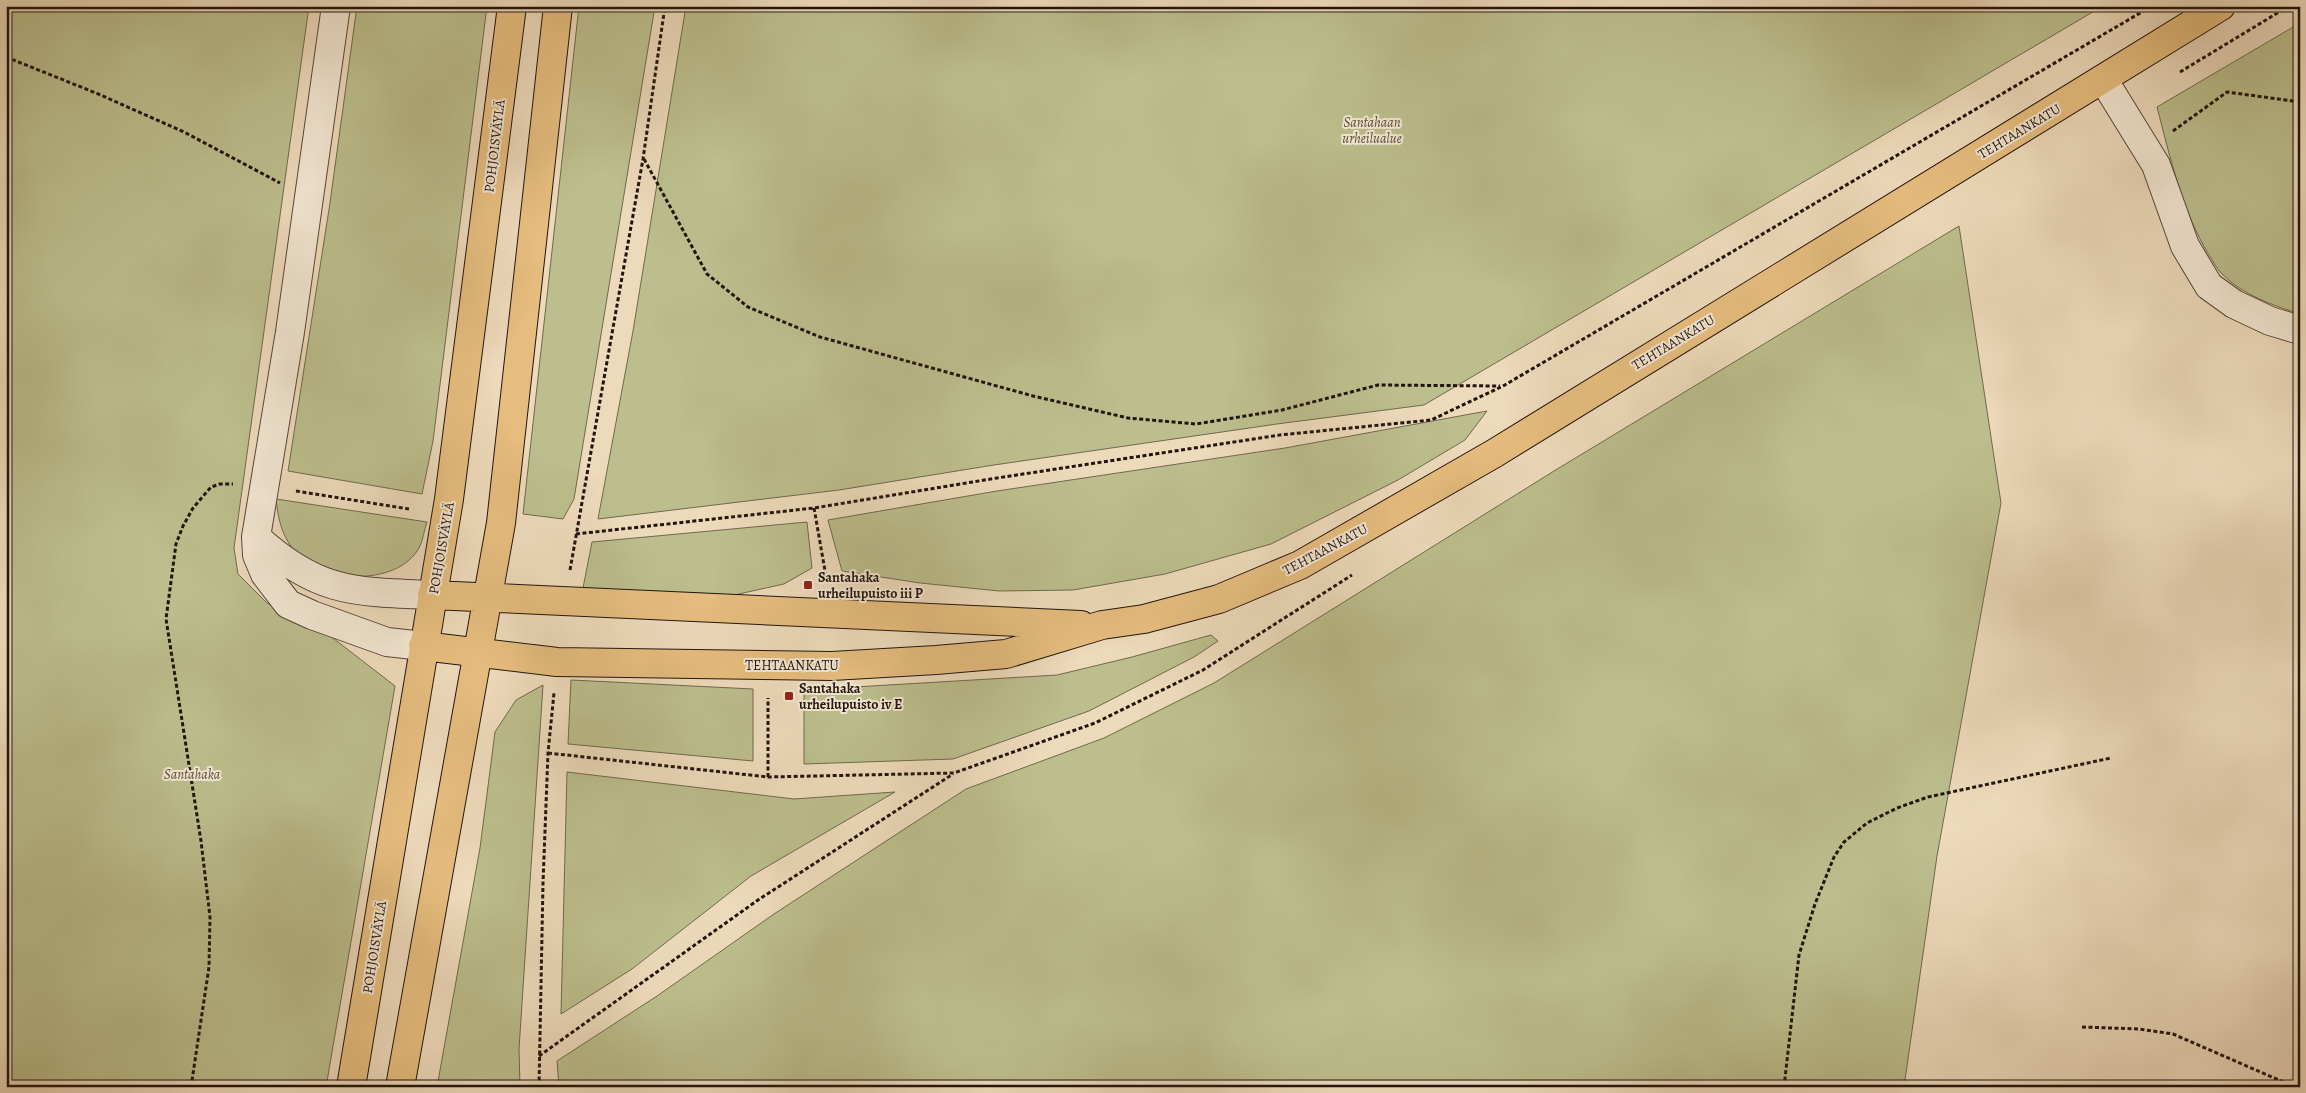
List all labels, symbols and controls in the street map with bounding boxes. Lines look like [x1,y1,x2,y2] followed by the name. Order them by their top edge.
[479,98,510,194] street label: POHJOISVÄYLÄ
[1974,99,2065,164] street label: TEHTAANKATU
[1342,113,1402,148] park label: Santahaan urheilualue
[1628,310,1719,375] street label: TEHTAANKATU
[424,500,459,596] street label: POHJOISVÄYLÄ
[1280,519,1371,580] street label: TEHTAANKATU
[818,568,923,603] place label: Santahaka urheilupuisto iii P
[802,579,814,591] marker: Santahaka urheilupuisto iii P
[745,656,839,675] street label: TEHTAANKATU
[799,679,902,714] place label: Santahaka urheilupuisto iv E
[783,690,795,702] marker: Santahaka urheilupuisto iv E
[164,765,221,784] park label: Santahaka
[358,899,391,995] street label: POHJOISVÄYLÄ

